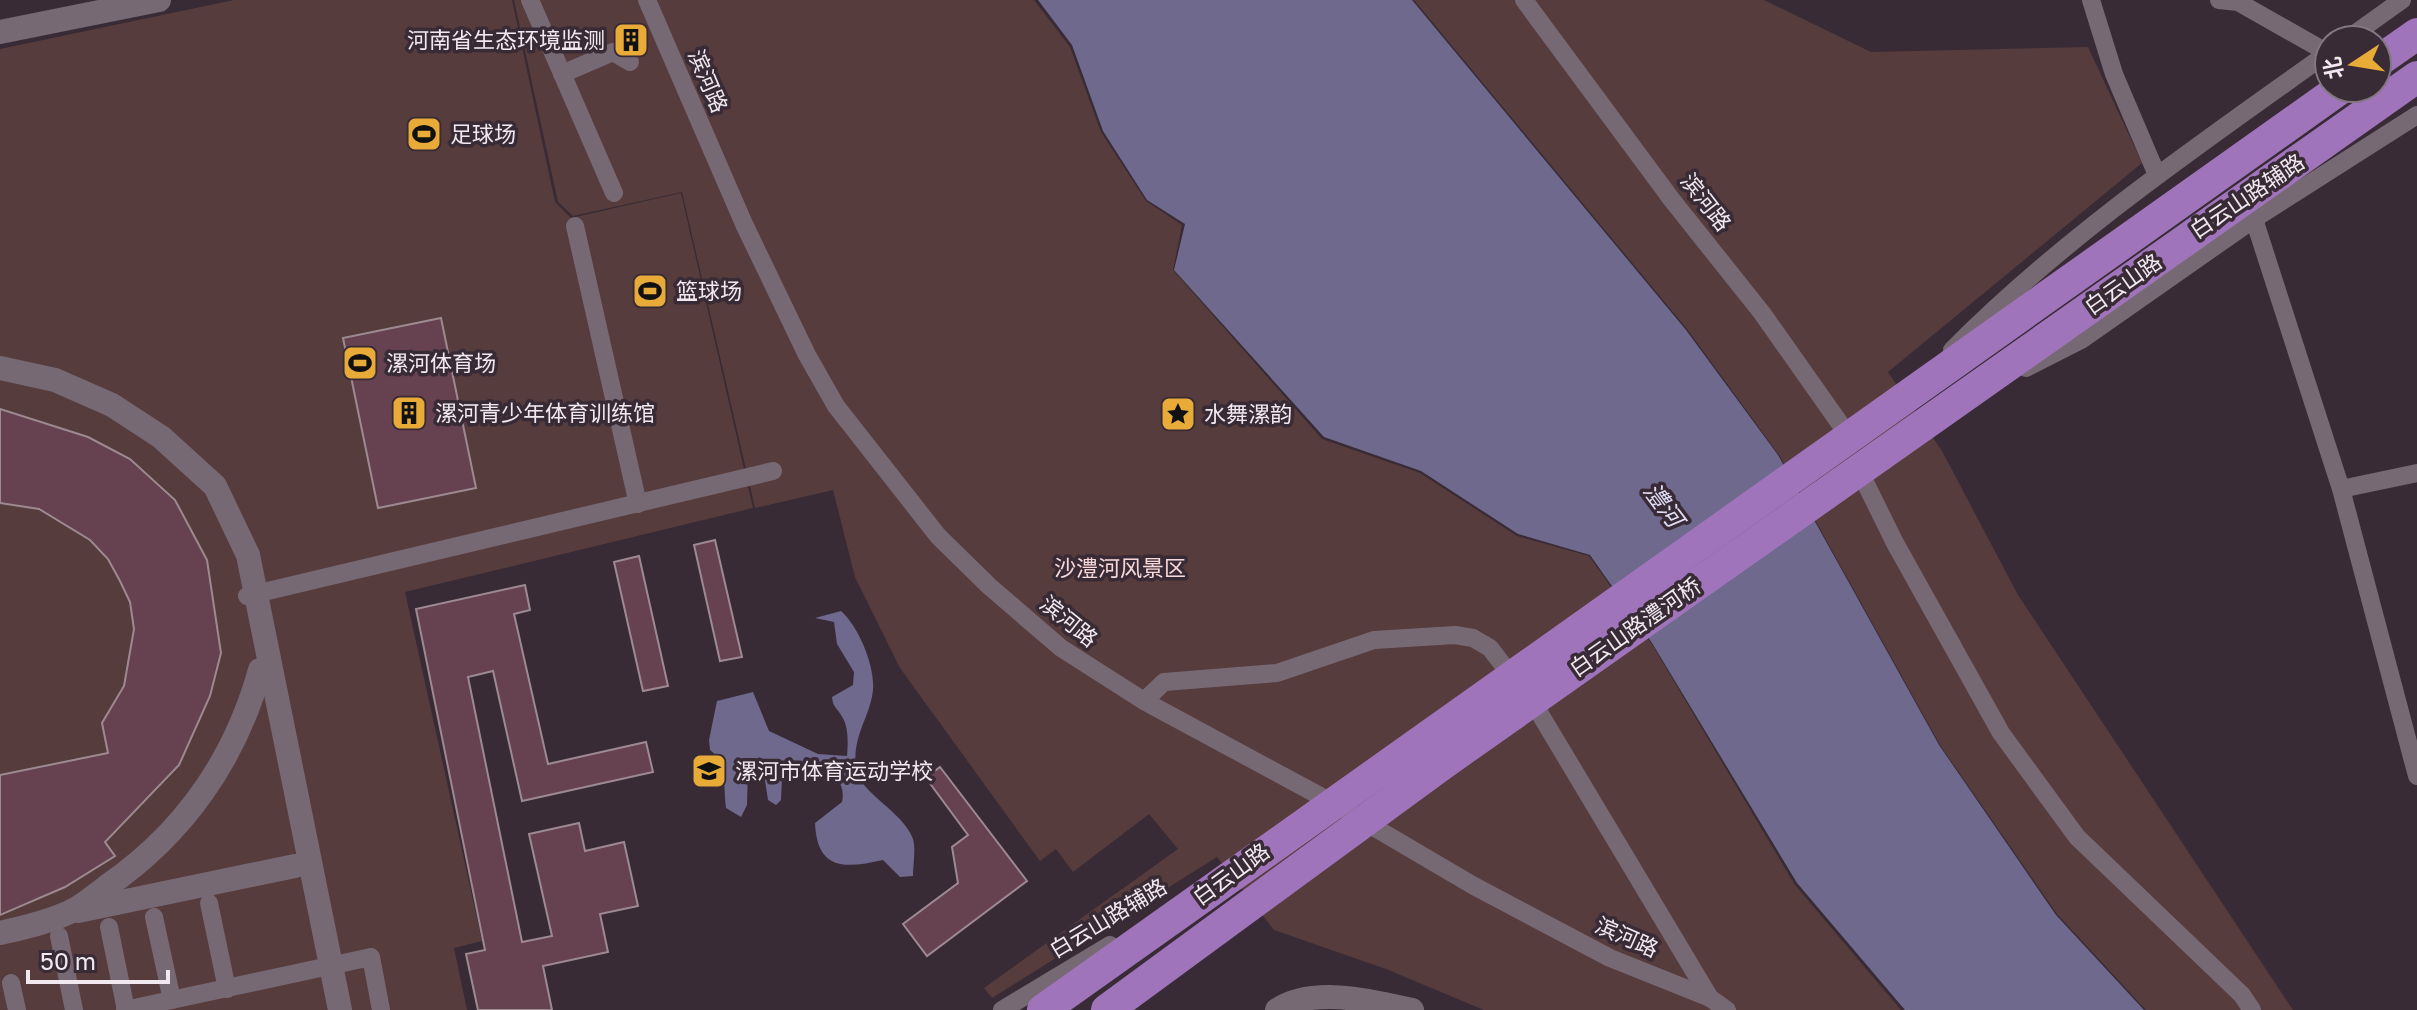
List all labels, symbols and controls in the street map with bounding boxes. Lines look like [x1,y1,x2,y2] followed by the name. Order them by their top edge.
[612,21,650,59] building icon: 河南省生态环境监测
[2313,24,2393,104] north arrow
[407,26,605,53] place label: 河南省生态环境监测
[683,45,734,116] street label: 滨河路
[2317,55,2348,82] text: 北
[405,115,443,153] sports icon: 足球场
[450,120,516,147] place label: 足球场
[2184,147,2309,244] street label: 白云山路辅路
[1675,167,1737,236] street label: 滨河路
[2079,247,2167,320] street label: 白云山路
[631,272,669,310] sports icon: 篮球场
[676,277,742,304] place label: 篮球场
[341,344,379,382] sports icon: 漯河体育场
[386,349,496,376] place label: 漯河体育场
[390,394,428,432] building icon: 漯河青少年体育训练馆
[1159,395,1197,433] place icon: 水舞漯韵
[435,399,655,426] place label: 漯河青少年体育训练馆
[1204,400,1292,427] place label: 水舞漯韵
[1638,476,1693,535] water label: 澧河
[1054,554,1186,581] park label: 沙澧河风景区
[1564,571,1706,682] street label: 白云山路澧河桥
[1035,589,1103,652] street label: 滨河路
[690,752,728,790] school or university icon: 漯河市体育运动学校
[735,757,933,784] place label: 漯河市体育运动学校
[1187,837,1274,910] street label: 白云山路
[1044,872,1171,963] street label: 白云山路辅路
[1592,911,1663,962] street label: 滨河路
[28,934,168,984] scale bar
[40,946,96,975] text: 50 m

